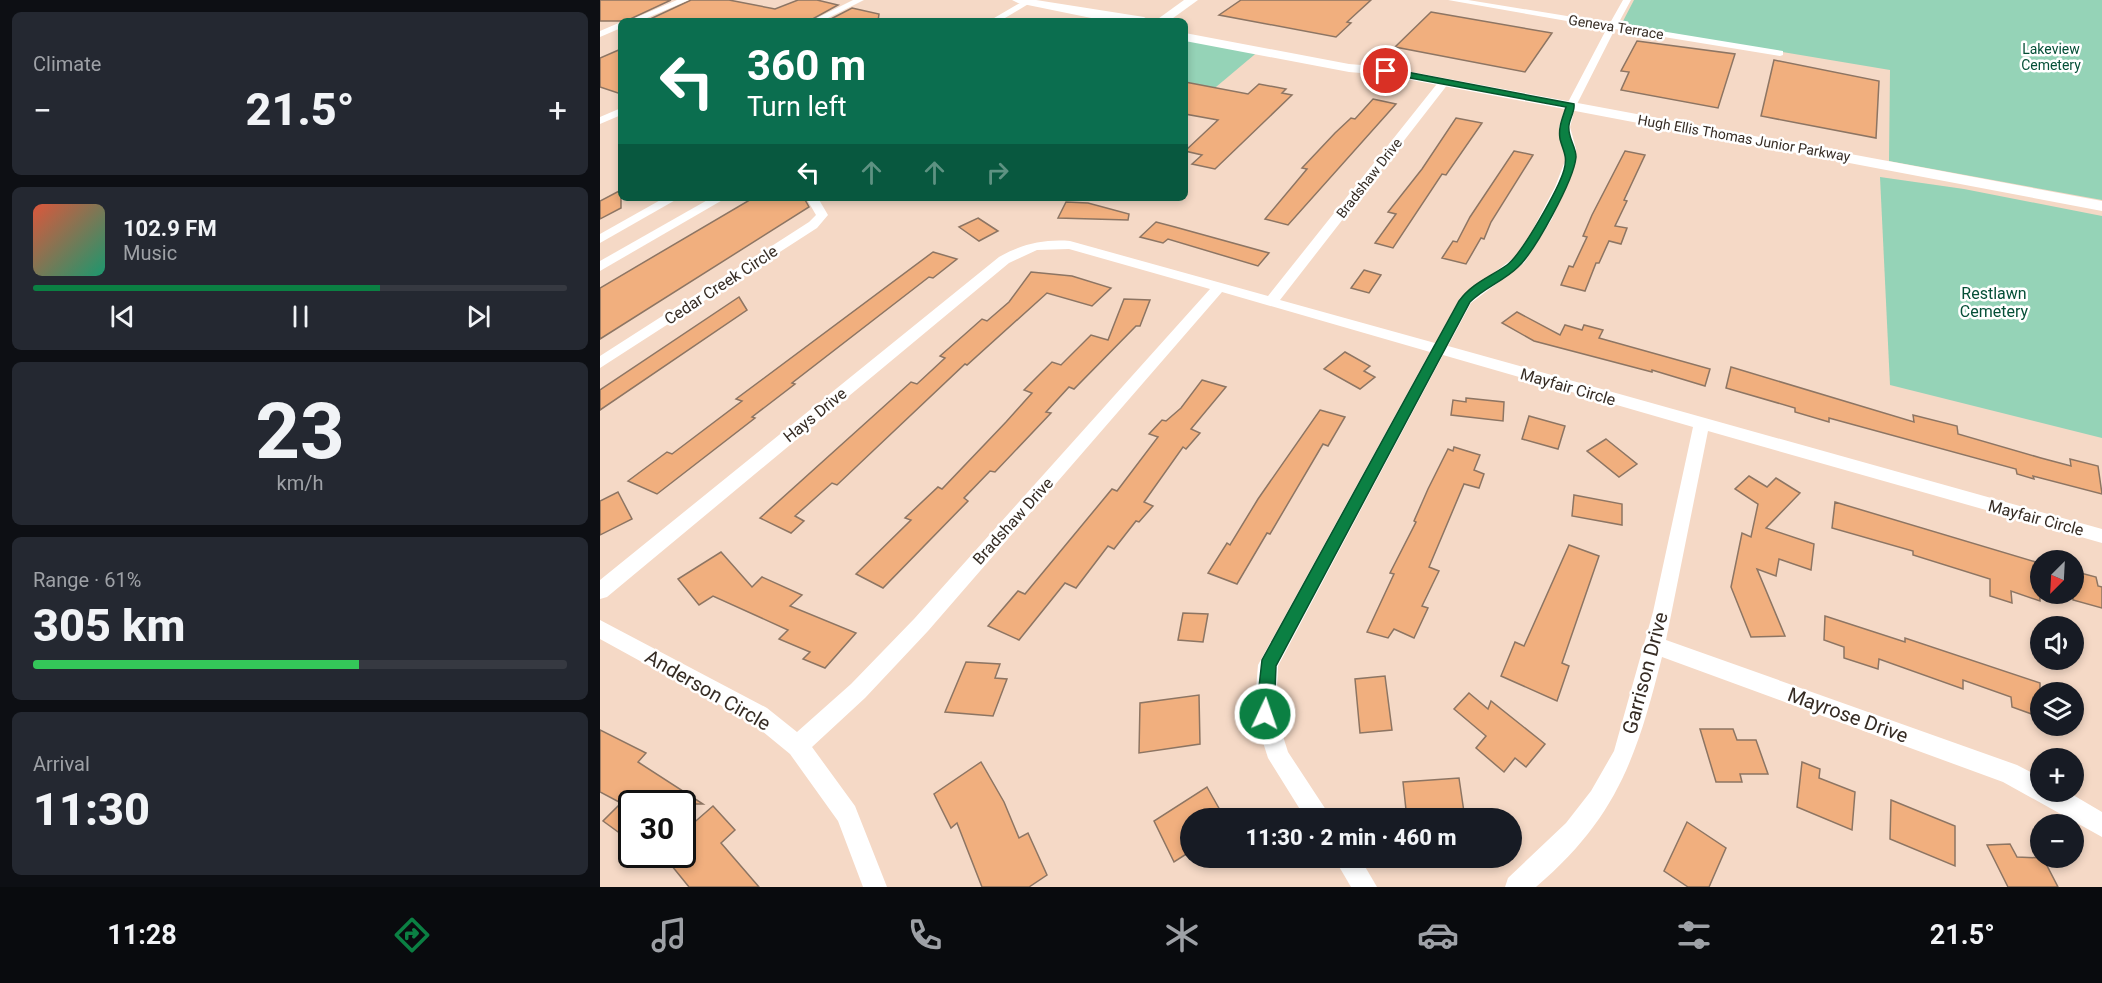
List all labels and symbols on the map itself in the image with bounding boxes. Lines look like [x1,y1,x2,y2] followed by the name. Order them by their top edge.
[1567,12,1665,42] street label: Geneva Terrace
[2021,41,2081,73] park label: Lakeview Cemetery
[1360,45,1411,96] pin
[1636,111,1852,165] street label: Hugh Ellis Thomas Junior Parkway
[1333,135,1405,221] street label: Bradshaw Drive
[661,241,781,329] street label: Cedar Creek Circle
[1960,284,2029,321] park label: Restlawn Cemetery
[1518,364,1618,410] street label: Mayfair Circle
[780,384,850,446] street label: Hays Drive
[969,474,1057,568] street label: Bradshaw Drive
[1986,496,2086,540] street label: Mayfair Circle
[2030,550,2084,604] north arrow
[1617,609,1673,737] street label: Garrison Drive
[641,644,775,736] street label: Anderson Circle
[1233,682,1297,746] position arrow
[1784,682,1912,748] street label: Mayrose Drive
[618,790,696,868] speed limit sign: 30

